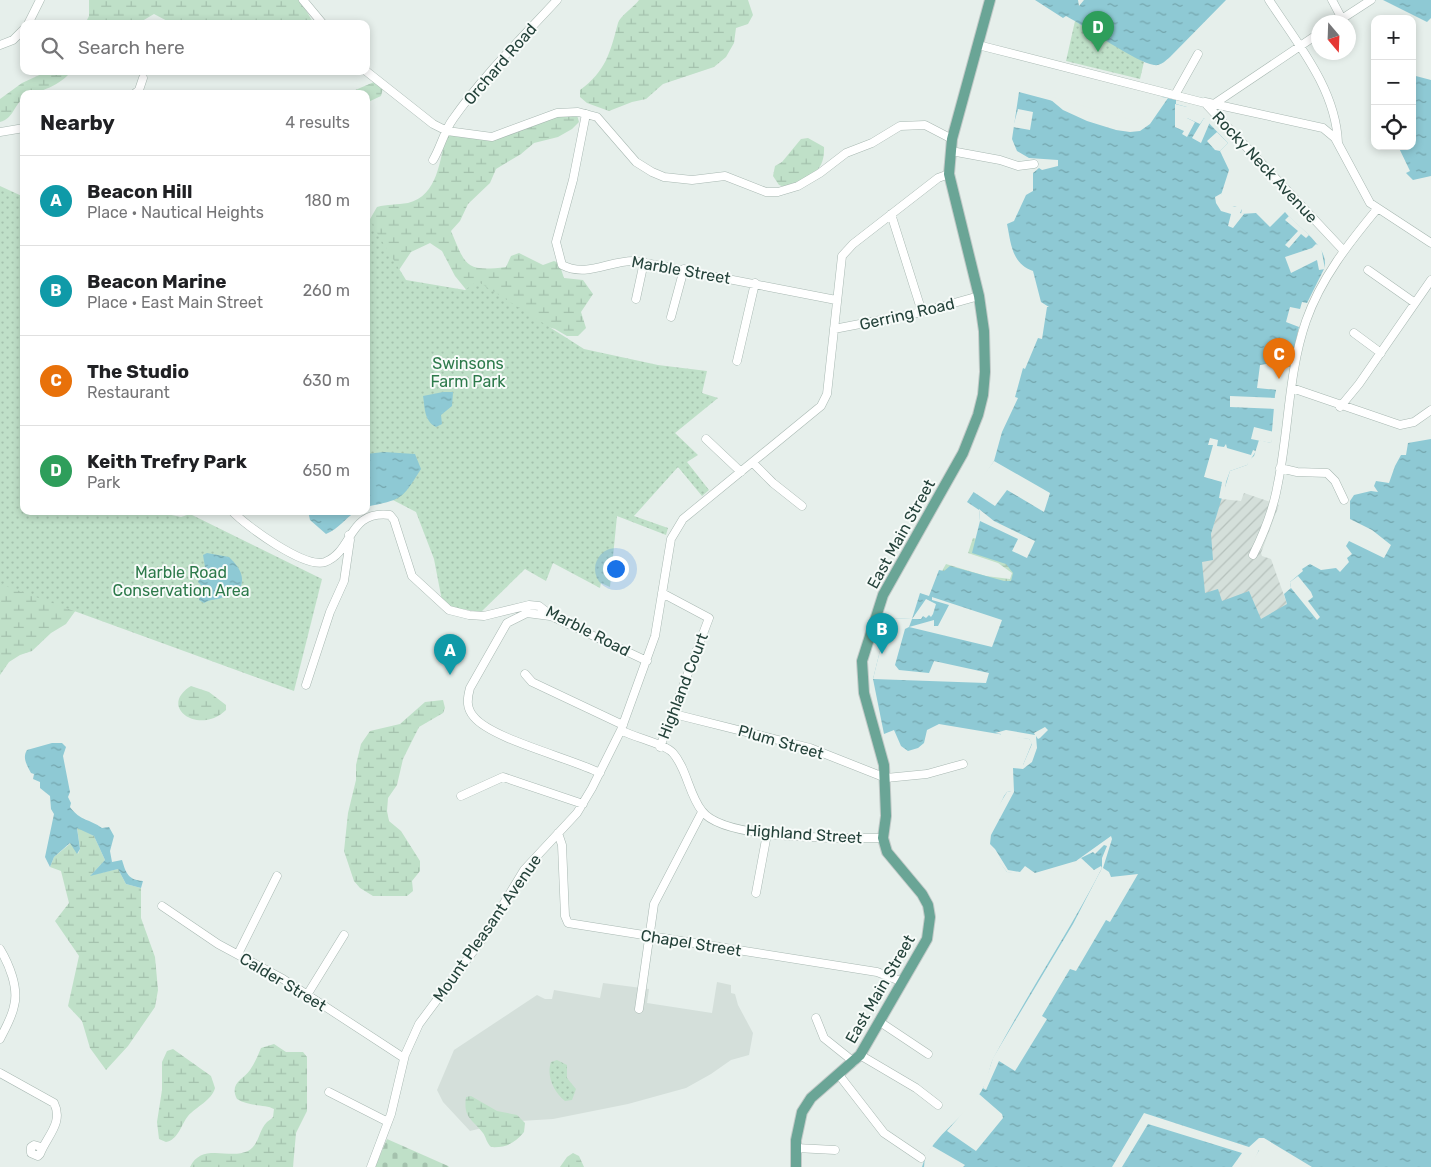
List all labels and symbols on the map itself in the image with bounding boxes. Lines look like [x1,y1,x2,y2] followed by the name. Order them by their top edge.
[1082,11,1114,52] pin: D
[1311,15,1356,60] north arrow
[460,19,540,109] street label: Orchard Road
[1208,107,1322,227] street label: Rocky Neck Avenue
[630,252,732,288] street label: Marble Street
[858,294,956,334] street label: Gerring Road
[1263,338,1295,379] pin: C
[430,354,506,391] park label: Swinsons Farm Park
[863,476,939,592] street label: East Main Street
[603,556,629,582] your location
[113,563,249,600] park label: Marble Road Conservation Area
[543,602,633,660] street label: Marble Road
[866,613,898,654] pin: B
[654,630,712,742] street label: Highland Court
[434,634,466,675] pin: A
[736,721,826,763] street label: Plum Street
[745,820,863,848] street label: Highland Street
[429,851,545,1005] street label: Mount Pleasant Avenue
[639,926,743,960] street label: Chapel Street
[841,931,919,1047] street label: East Main Street
[236,949,330,1015] street label: Calder Street

